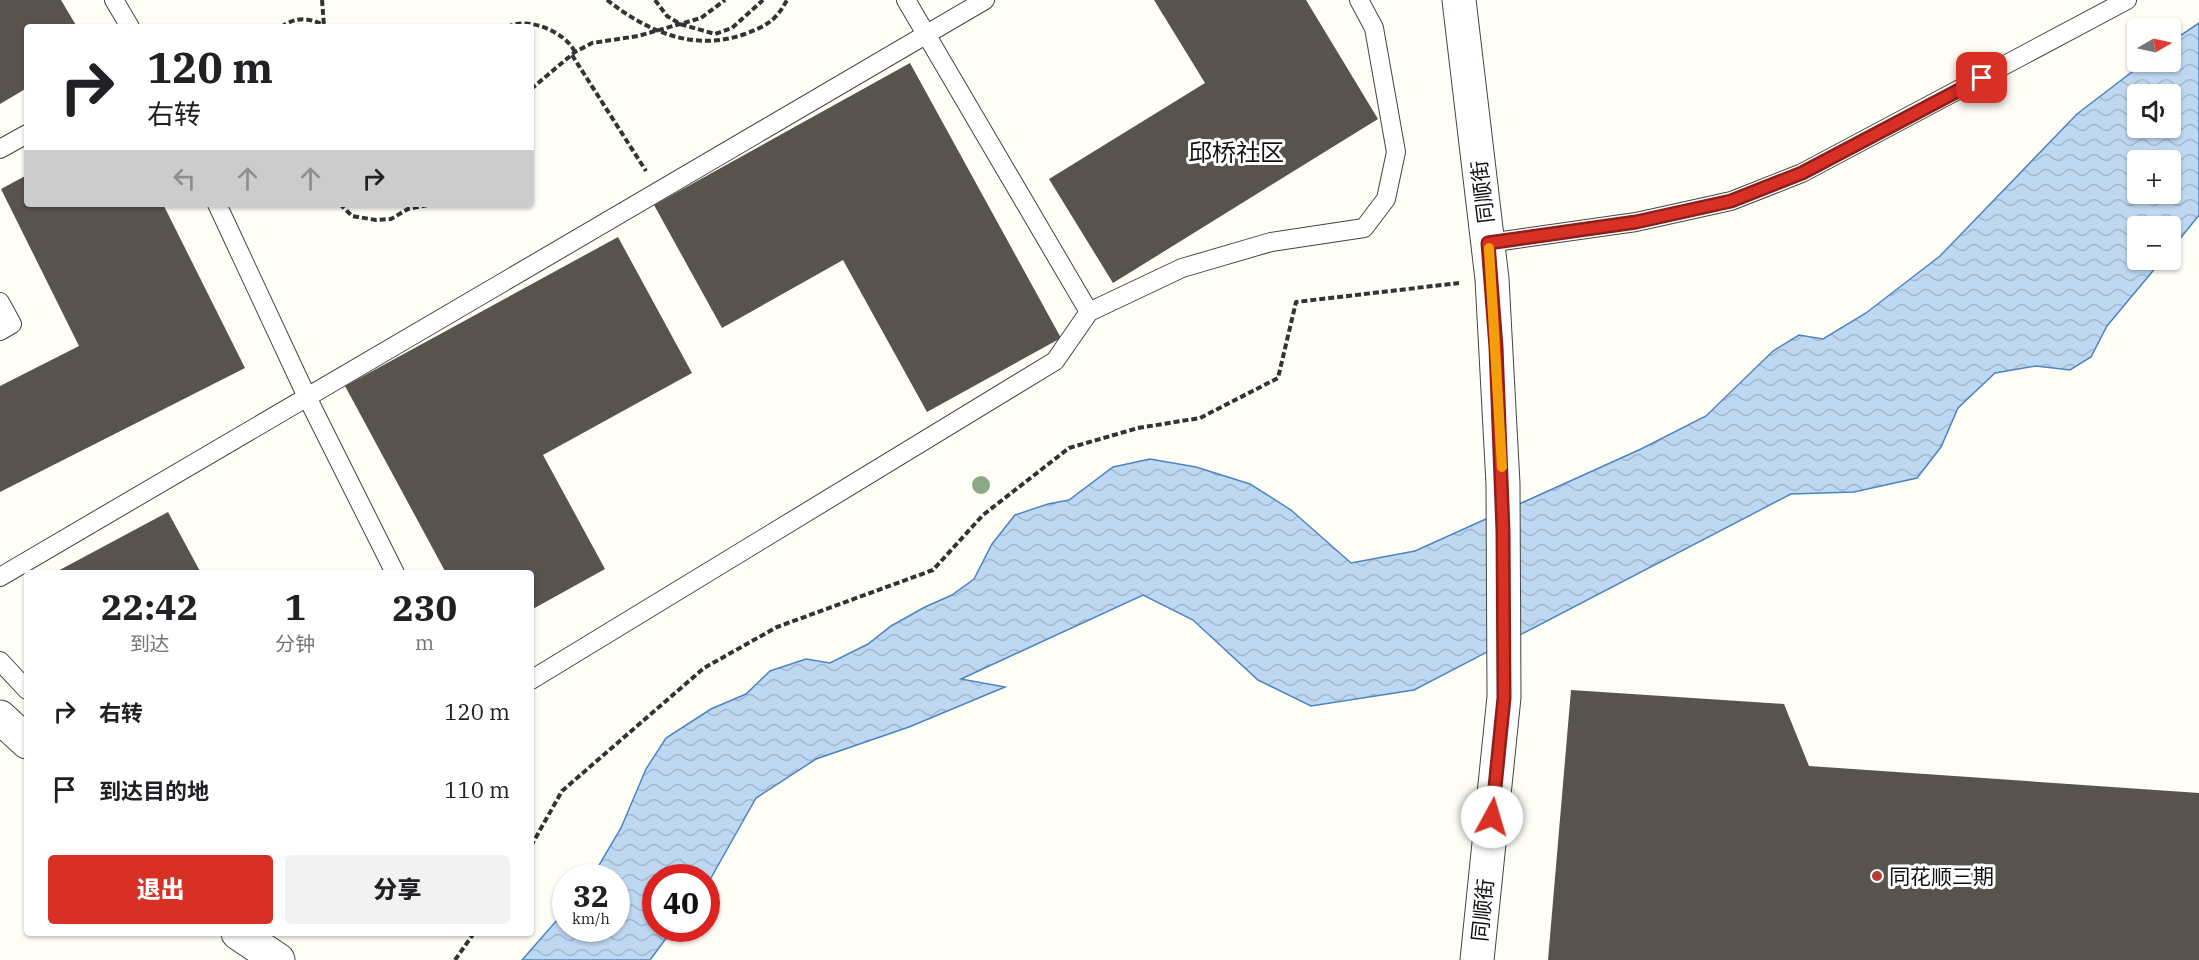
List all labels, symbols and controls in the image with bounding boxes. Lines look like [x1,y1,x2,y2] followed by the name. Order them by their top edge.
[2127,18,2181,72] north arrow
[2127,18,2181,270] map controls
[147,40,273,95] text: 120 m
[48,48,126,126] icon: right
[1956,52,2007,103] pin
[1965,61,1998,94] icon: arrive
[2127,84,2181,138] button: sound
[147,96,201,131] text: 右转
[1188,136,1284,168] district label: 邱桥社区
[2127,150,2181,204] button: +
[1464,159,1500,225] street label: 同顺街
[168,162,201,195] icon: left
[231,162,264,195] icon: ahead
[294,162,327,195] icon: ahead
[357,162,390,195] icon: right
[2127,216,2181,270] button: −
[101,583,198,630] text: 22:42
[284,583,306,630] text: 1
[392,584,457,631] text: 230
[415,629,434,656] text: m
[130,630,170,657] text: 到达
[275,630,315,657] text: 分钟
[48,695,81,728] icon: right
[444,697,510,726] text: 120 m
[99,698,143,727] text: 右转
[48,773,81,806] icon: arrive
[444,775,510,804] text: 110 m
[99,776,209,805] text: 到达目的地
[1460,785,1524,849] position arrow
[48,855,273,924] button: 退出
[285,855,510,924] button: 分享
[1889,862,1994,890] place label: 同花顺三期
[642,864,720,942] speed limit sign: 40
[1870,869,1884,883] marker: 同花顺三期
[573,876,609,915] text: 32
[1465,877,1499,943] street label: 同顺街
[572,909,610,928] text: km/h

